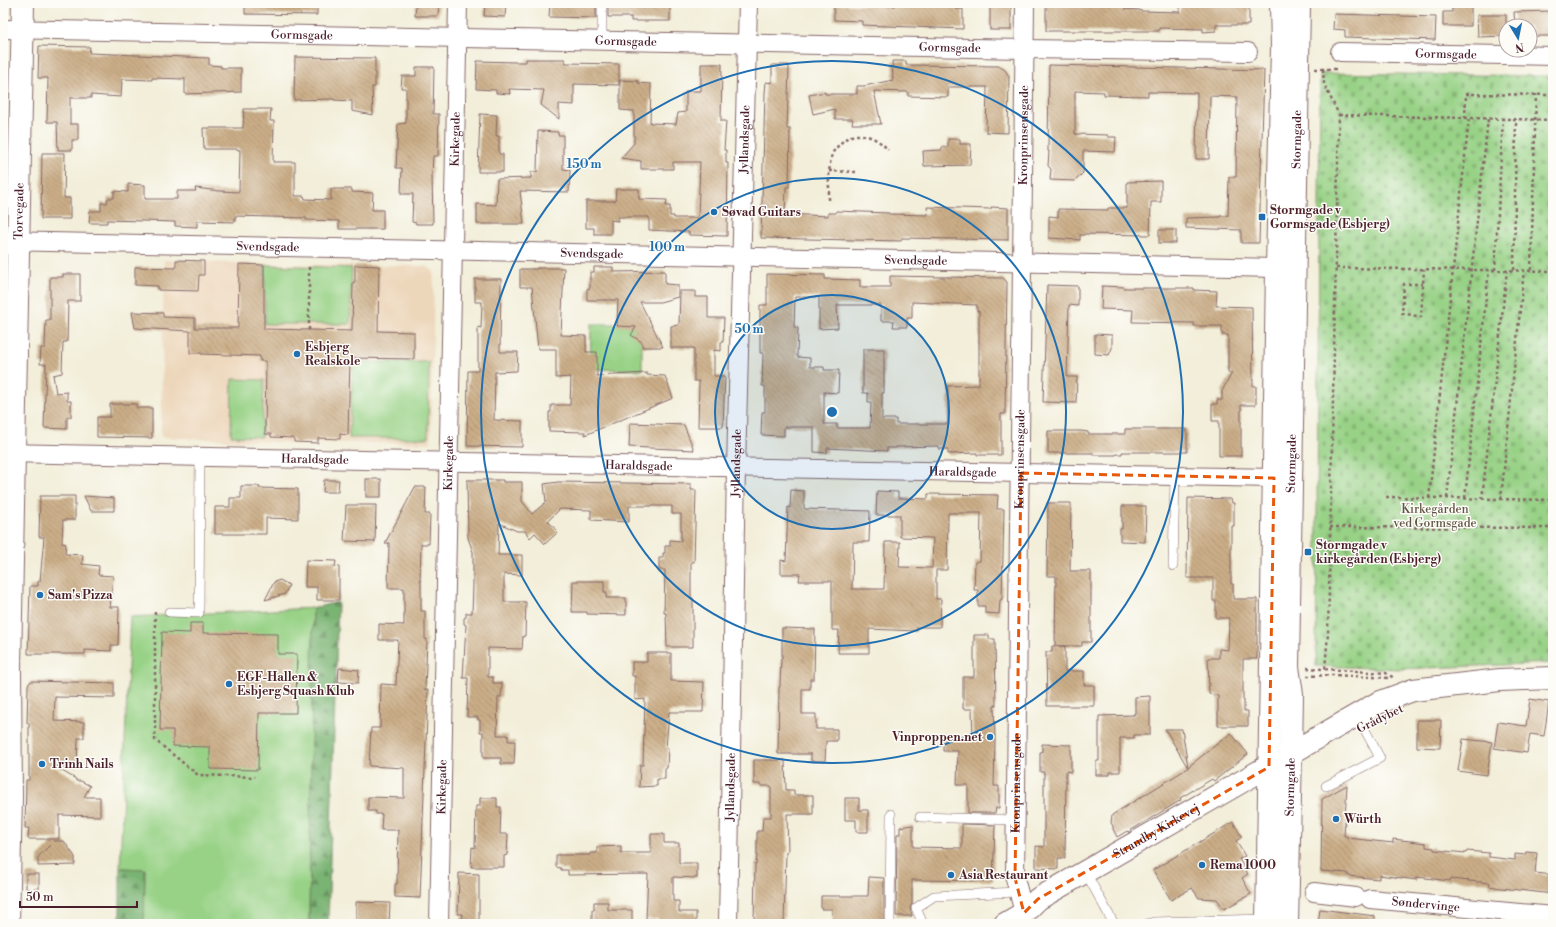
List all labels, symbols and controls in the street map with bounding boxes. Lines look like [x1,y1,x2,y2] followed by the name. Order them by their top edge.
[1498,18,1538,58] north arrow
[271,27,333,43] street label: Gormsgade
[595,33,657,49] street label: Gormsgade
[919,39,981,56] street label: Gormsgade
[1514,39,1525,55] text: N
[1415,46,1477,62] street label: Gormsgade
[1015,85,1032,185] street label: Kronprinsensgade
[736,105,753,175] street label: Jyllandsgade
[1289,110,1305,169] street label: Stormgade
[447,111,463,167] street label: Kirkegade
[567,157,601,172] text: 150 m
[11,183,27,240] street label: Torvegade
[1270,203,1390,232] place label: Stormgade v Gormsgade (Esbjerg)
[722,205,801,220] place label: Søvad Guitars
[709,207,719,217] marker: Søvad Guitars
[1257,212,1267,222] marker: Stormgade v Gormsgade (Esbjerg)
[236,238,300,255] street label: Svendsgade
[649,240,685,255] text: 100 m
[560,245,624,262] street label: Svendsgade
[884,252,947,269] street label: Svendsgade
[734,322,764,337] text: 50 m
[305,340,361,369] place label: Esbjerg Realskole
[292,349,302,359] marker: Esbjerg Realskole
[825,405,839,419] centre of rings
[1012,409,1028,509] street label: Kronprinsensgade
[728,429,745,499] street label: Jyllandsgade
[1283,434,1299,493] street label: Stormgade
[440,435,457,491] street label: Kirkegade
[281,451,349,467] street label: Haraldsgade
[605,457,673,474] street label: Haraldsgade
[929,464,997,480] street label: Haraldsgade
[1392,502,1477,531] park label: Kirkegården ved Gormsgade
[1316,538,1441,567] place label: Stormgade v kirkegården (Esbjerg)
[1303,547,1313,557] marker: Stormgade v kirkegården (Esbjerg)
[48,588,113,603] place label: Sam's Pizza
[35,590,45,600] marker: Sam's Pizza
[237,670,355,699] place label: EGF-Hallen & Esbjerg Squash Klub
[224,679,234,689] marker: EGF-Hallen & Esbjerg Squash Klub
[1354,701,1406,737] street label: Grådybet
[891,730,983,745] place label: Vinproppen.net
[985,732,995,742] marker: Vinproppen.net
[1008,733,1024,833] street label: Kronprinsensgade
[722,753,739,823] street label: Jyllandsgade
[50,757,114,772] place label: Trinh Nails
[1282,757,1298,817] street label: Stormgade
[37,759,47,769] marker: Trinh Nails
[434,759,450,815] street label: Kirkegade
[1110,800,1202,862] street label: Strandby Kirkevej
[1343,812,1382,827] place label: Würth
[1331,814,1341,824] marker: Würth
[1210,858,1276,873] place label: Rema 1000
[1197,860,1207,870] marker: Rema 1000
[958,868,1049,883] place label: Asia Restaurant
[946,870,956,880] marker: Asia Restaurant
[20,883,137,909] scale bar
[26,890,54,905] text: 50 m
[1391,894,1461,915] street label: Søndervinge

